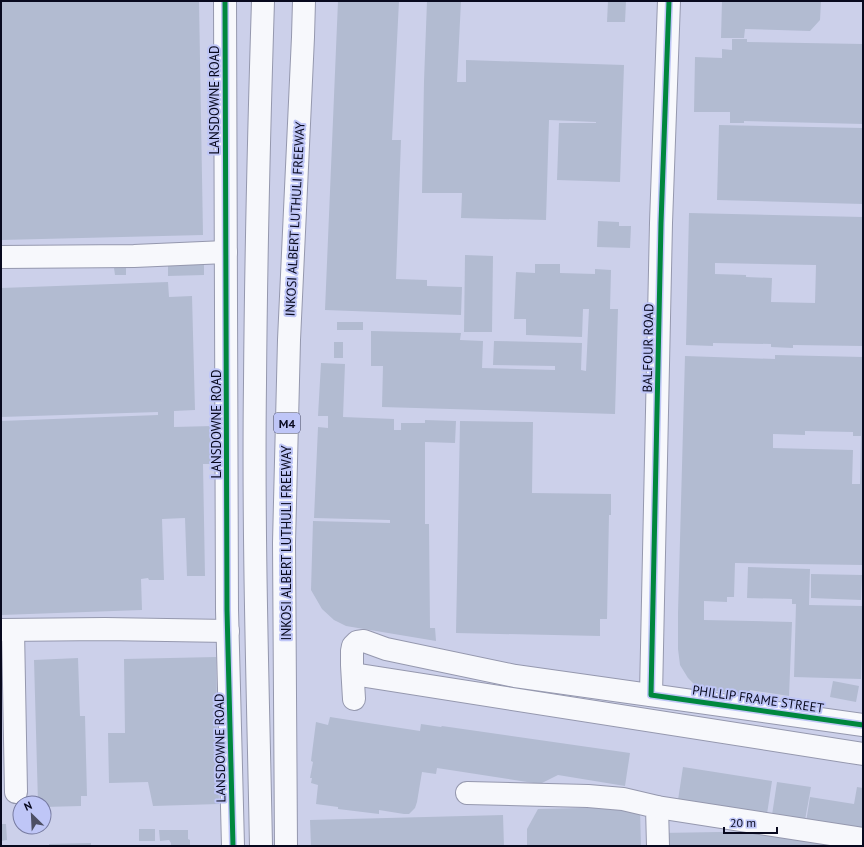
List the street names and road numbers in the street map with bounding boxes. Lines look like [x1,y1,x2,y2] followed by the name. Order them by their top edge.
[206,46,223,154] street label: LANSDOWNE ROAD
[281,121,309,317] street label: INKOSI ALBERT LUTHULI FREEWAY
[639,303,657,393] street label: BALFOUR ROAD
[208,370,225,478] street label: LANSDOWNE ROAD
[274,413,300,433] road number: M4
[278,445,295,640] street label: INKOSI ALBERT LUTHULI FREEWAY
[691,681,825,717] street label: PHILLIP FRAME STREET
[211,693,229,803] street label: LANSDOWNE ROAD

